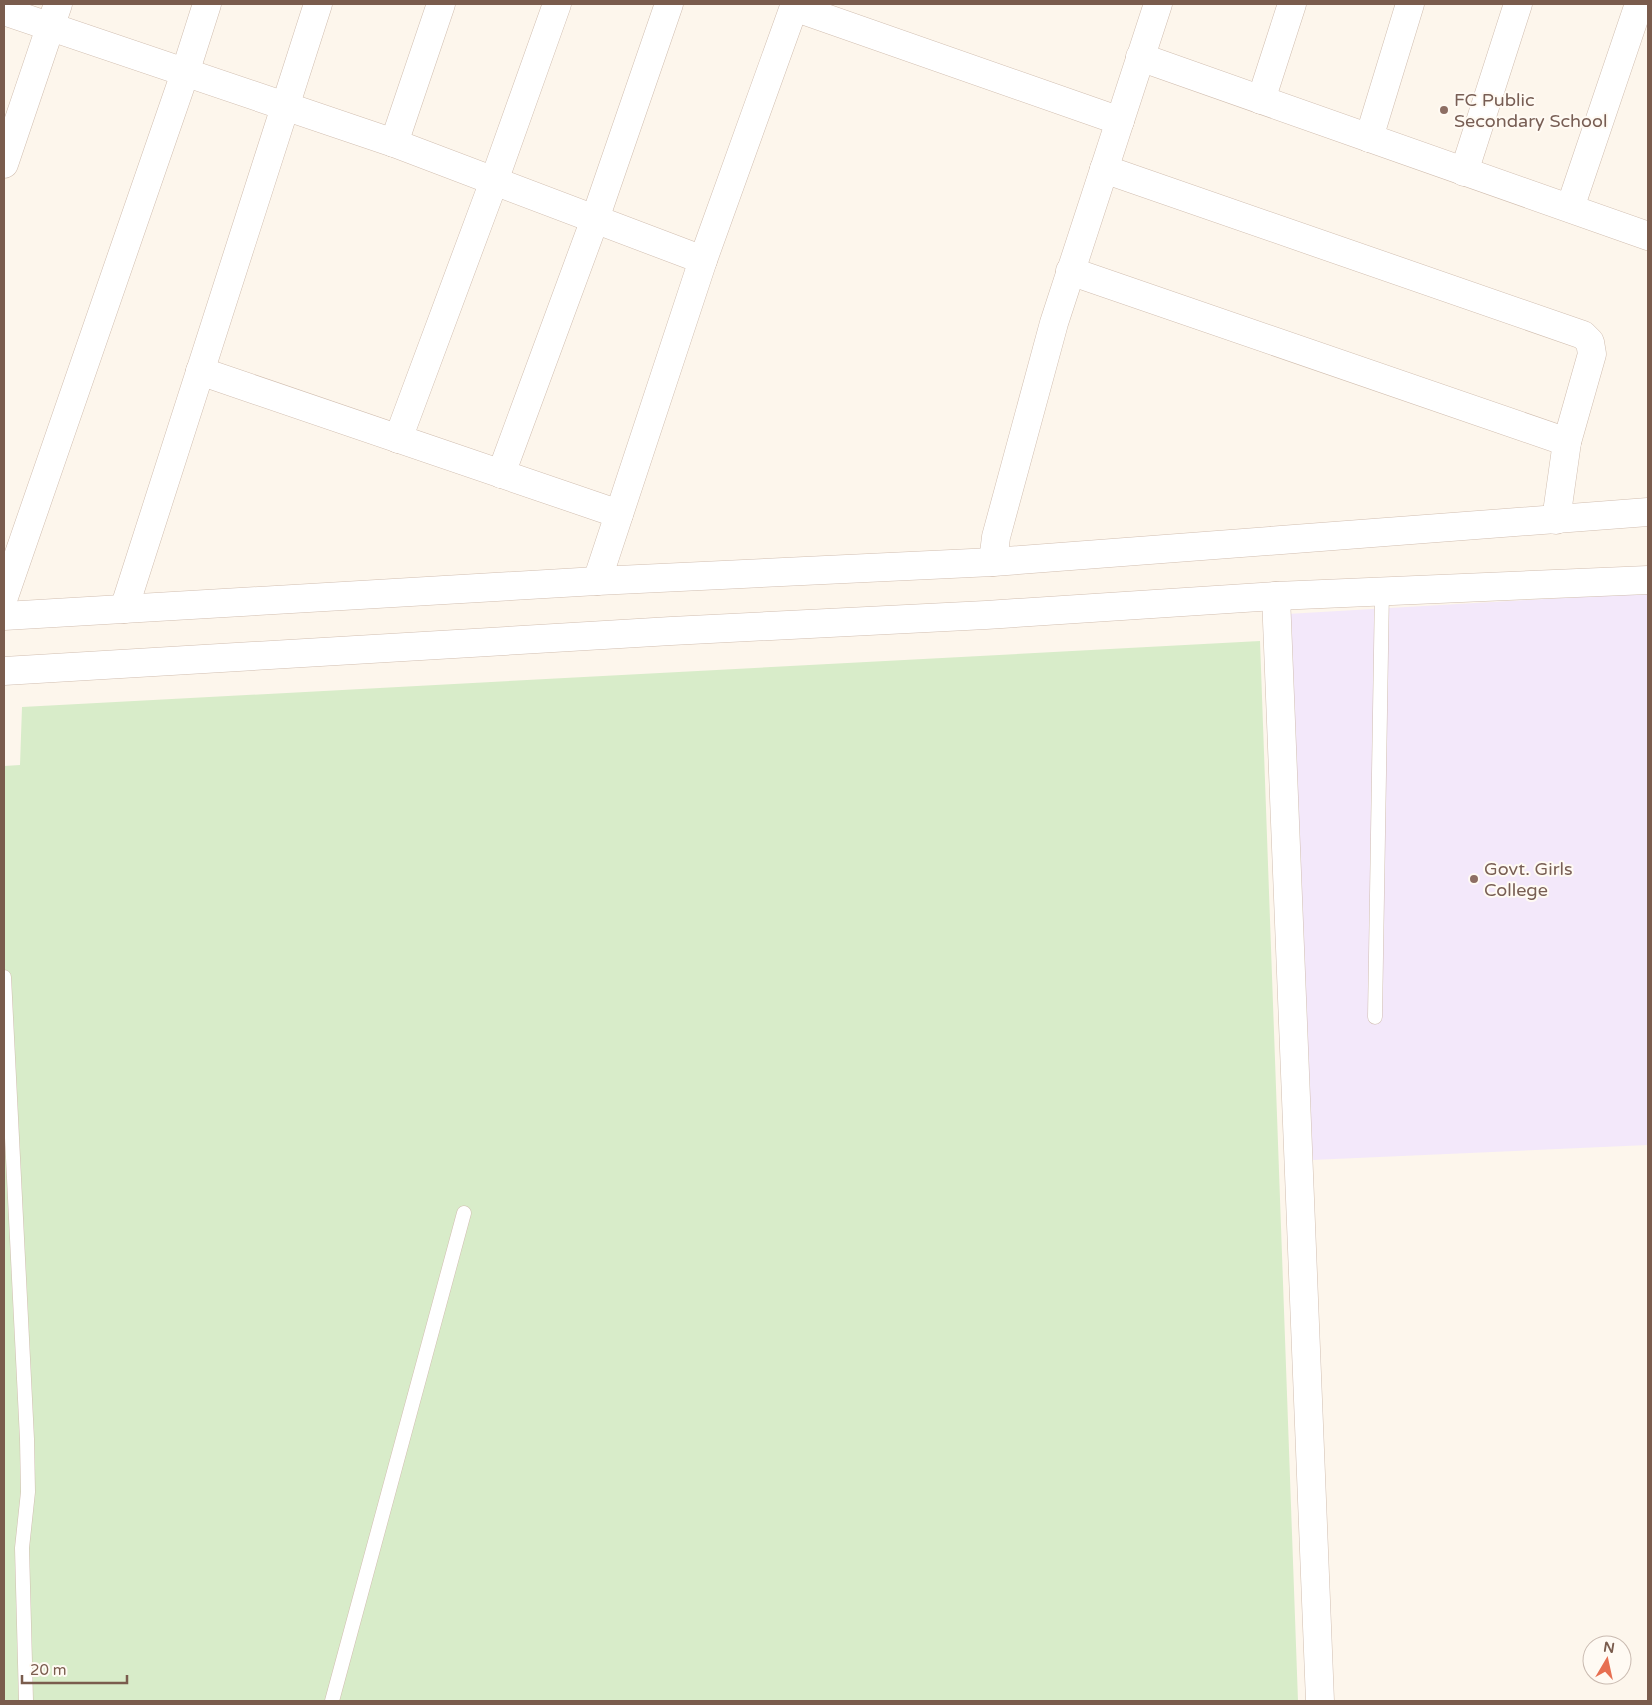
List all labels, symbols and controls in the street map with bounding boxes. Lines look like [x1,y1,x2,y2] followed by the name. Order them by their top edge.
[1454,89,1607,132] place label: FC Public Secondary School
[1438,104,1450,116] marker: FC Public Secondary School
[1484,858,1573,901] place label: Govt. Girls College
[1468,873,1480,885] marker: Govt. Girls College
[1582,1635,1632,1685] north arrow
[1602,1638,1616,1657] text: N
[22,1652,128,1684] scale bar
[30,1661,67,1679] text: 20 m

